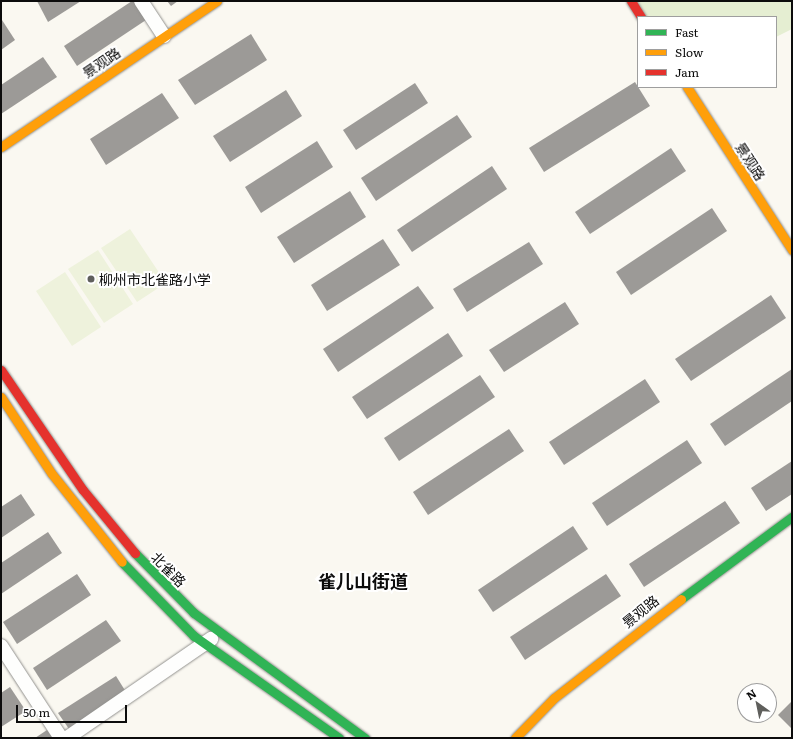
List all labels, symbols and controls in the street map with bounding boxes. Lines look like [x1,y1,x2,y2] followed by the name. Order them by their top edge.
[637,16,777,88] legend
[675,23,698,41] text: Fast
[79,43,123,81] street label: 景观路
[675,43,703,61] text: Slow
[675,63,699,81] text: Jam
[733,139,769,183] street label: 景观路
[99,271,211,287] place label: 柳州市北雀路小学
[86,274,96,284] marker: 柳州市北雀路小学
[148,548,190,590] street label: 北雀路
[318,570,408,592] district label: 雀儿山街道
[618,591,662,631] street label: 景观路
[737,683,777,723] north arrow
[743,685,759,703] text: N
[18,697,129,723] scale bar
[23,703,50,721] text: 50 m

